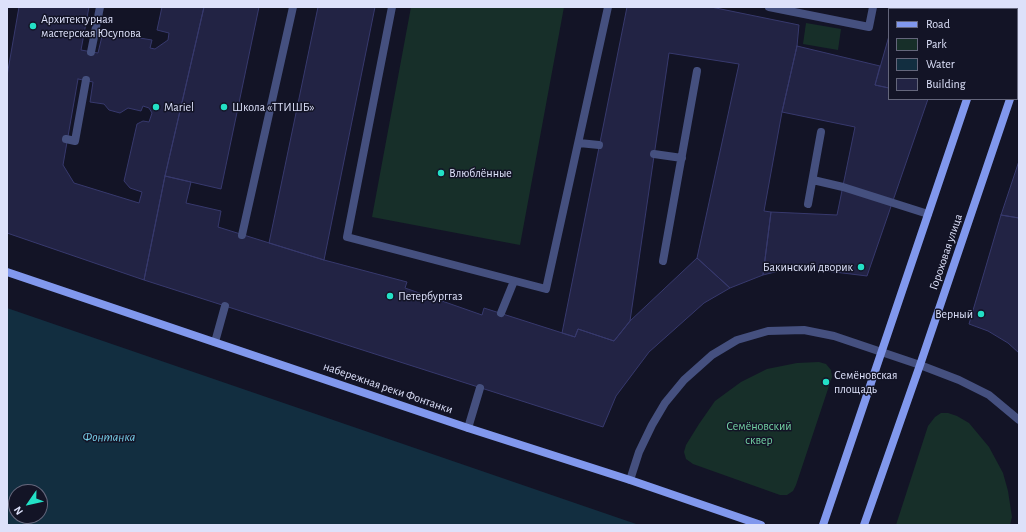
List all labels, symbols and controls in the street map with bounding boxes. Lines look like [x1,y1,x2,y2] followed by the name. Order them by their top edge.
[888,8,1018,100] legend
[41,12,141,40] place label: Архитектурная мастерская Юсупова
[926,18,950,30] text: Road
[28,21,38,31] marker: Архитектурная мастерская Юсупова
[926,38,947,50] text: Park
[926,58,955,70] text: Water
[926,78,966,90] text: Building
[164,100,194,114] place label: Mariel
[232,100,314,114] place label: Школа «ТТИШБ»
[151,102,161,112] marker: Mariel
[219,102,229,112] marker: Школа «ТТИШБ»
[449,166,512,180] place label: Влюблённые
[436,168,446,178] marker: Влюблённые
[926,212,966,292] street label: Гороховая улица
[763,260,853,274] place label: Бакинский дворик
[856,262,866,272] marker: Бакинский дворик
[398,289,462,303] place label: Петербурггаз
[385,291,395,301] marker: Петербурггаз
[935,307,973,321] place label: Верный
[976,309,986,319] marker: Верный
[321,359,455,417] street label: набережная реки Фонтанки
[834,368,898,396] place label: Семёновская площадь
[821,377,831,387] marker: Семёновская площадь
[726,419,792,447] park label: Семёновский сквер
[83,429,135,445] water label: Фонтанка
[8,484,48,524] north arrow
[12,504,25,517] text: N

